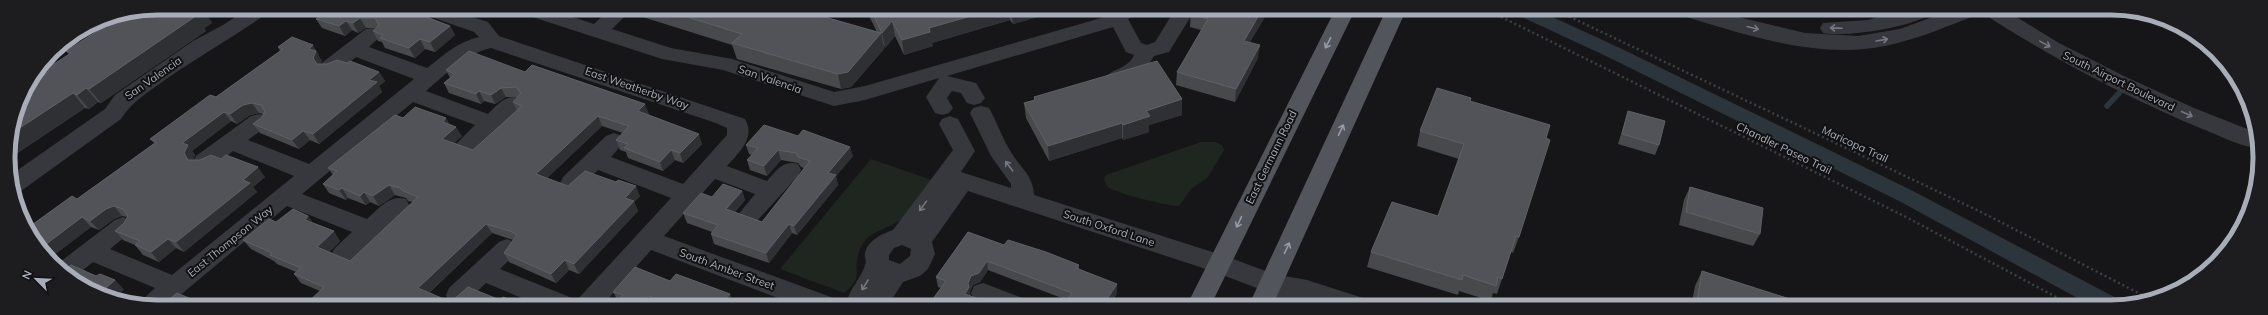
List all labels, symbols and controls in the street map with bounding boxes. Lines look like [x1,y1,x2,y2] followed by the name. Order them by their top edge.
[1747,24,1760,32] one-way arrow
[1830,25,1843,32] one-way arrow
[1875,36,1888,44] one-way arrow
[1324,37,1331,49] one-way arrow
[2039,40,2051,48] one-way arrow
[2061,48,2177,114] street label: South Airport Boulevard
[122,53,184,103] street label: San Valencia
[736,62,804,96] street label: San Valencia
[583,64,691,112] street label: East Weatherby Way
[1242,108,1300,206] street label: East Germann Road
[2180,110,2192,118] one-way arrow
[1734,119,1834,177] street label: Chandler Paseo Trail
[1819,122,1891,166] street label: Maricopa Trail
[1338,124,1345,136] one-way arrow
[1005,160,1013,171] one-way arrow
[919,200,927,211] one-way arrow
[184,202,276,280] street label: East Thompson Way
[1062,207,1156,249] street label: South Oxford Lane
[1235,216,1242,228] one-way arrow
[1284,242,1291,254] one-way arrow
[677,245,777,293] street label: South Amber Street
[16,259,56,299] north arrow
[19,268,35,282] text: N
[861,279,869,291] one-way arrow

